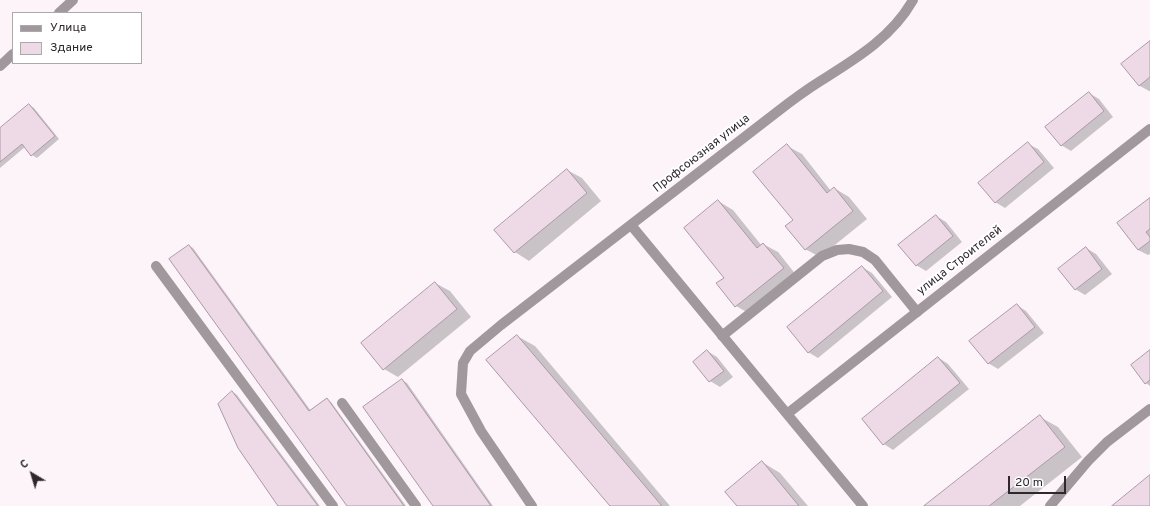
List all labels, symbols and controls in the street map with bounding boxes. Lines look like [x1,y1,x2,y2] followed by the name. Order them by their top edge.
[12,12,142,64] legend
[50,20,86,36] text: Улица
[50,40,93,56] text: Здание
[651,112,753,196] street label: Профсоюзная улица
[914,223,1006,299] street label: улица Строителей
[12,454,52,494] north arrow
[18,457,32,472] text: С
[1010,468,1068,494] scale bar
[1015,475,1043,491] text: 20 m

